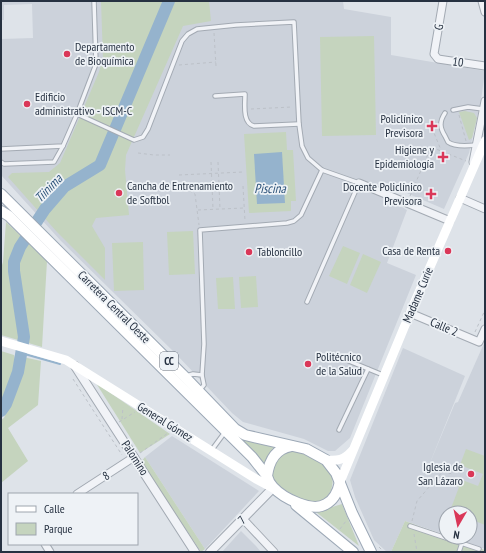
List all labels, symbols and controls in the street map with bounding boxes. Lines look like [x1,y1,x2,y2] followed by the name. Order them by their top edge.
[431,22,446,31] street label: G
[75,39,134,68] place label: Departamento de Bioquímica
[62,49,72,59] marker: Departamento de Bioquímica
[452,53,464,70] street label: 10
[35,89,133,118] place label: Edificio administrativo - ISCM-C
[22,99,32,109] marker: Edificio administrativo - ISCM-C
[381,111,423,140] place label: Policlínico Previsora
[426,120,438,132] marker: Policlínico Previsora
[375,142,434,171] place label: Higiene y Epidemiología
[437,151,449,163] marker: Higiene y Epidemiología
[31,170,66,206] water label: Tíinima
[127,178,233,207] place label: Cancha de Entrenamiento de Softbol
[343,179,422,208] place label: Docente Policlínico Previsora
[254,180,287,197] water label: Piscina
[114,188,124,198] marker: Cancha de Entrenamiento de Softbol
[425,188,437,200] marker: Docente Policlínico Previsora
[382,243,440,258] place label: Casa de Renta
[257,244,302,259] place label: Tabloncillo
[443,246,453,256] marker: Casa de Renta
[244,247,254,257] marker: Tabloncillo
[399,265,436,325] street label: Madame Curie
[75,267,154,346] street label: Carretera Central Oeste
[428,314,460,339] street label: Calle 2
[316,349,362,378] place label: Politécnico de la Salud
[160,352,178,370] road number: CC
[303,359,313,369] marker: Politécnico de la Salud
[135,399,196,445] street label: General Gómez
[119,437,152,478] street label: Palomino
[418,459,463,488] place label: Iglesia de San Lázaro
[99,468,112,483] street label: 8
[466,469,476,479] marker: Iglesia de San Lázaro
[8,493,138,545] legend
[44,501,65,516] text: Calle
[438,505,478,545] north arrow
[234,512,249,527] street label: 7
[44,521,73,536] text: Parque
[452,527,460,542] text: N

